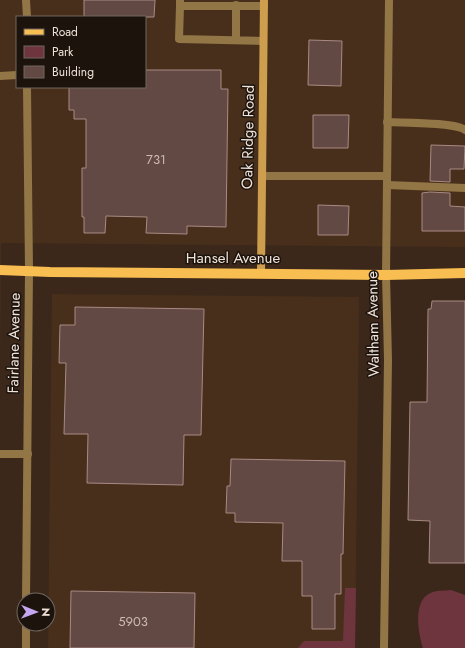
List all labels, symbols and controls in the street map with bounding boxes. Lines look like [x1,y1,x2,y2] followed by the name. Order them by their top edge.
[16,16,146,88] legend
[52,23,78,41] text: Road
[52,43,74,61] text: Park
[52,63,94,81] text: Building
[236,85,260,189] street label: Oak Ridge Road
[146,150,166,169] house number: 731
[186,247,280,269] street label: Hansel Avenue
[361,271,385,377] street label: Waltham Avenue
[2,292,26,394] street label: Fairlane Avenue
[16,592,56,632] north arrow
[38,608,54,617] text: N
[118,612,148,631] house number: 5903

